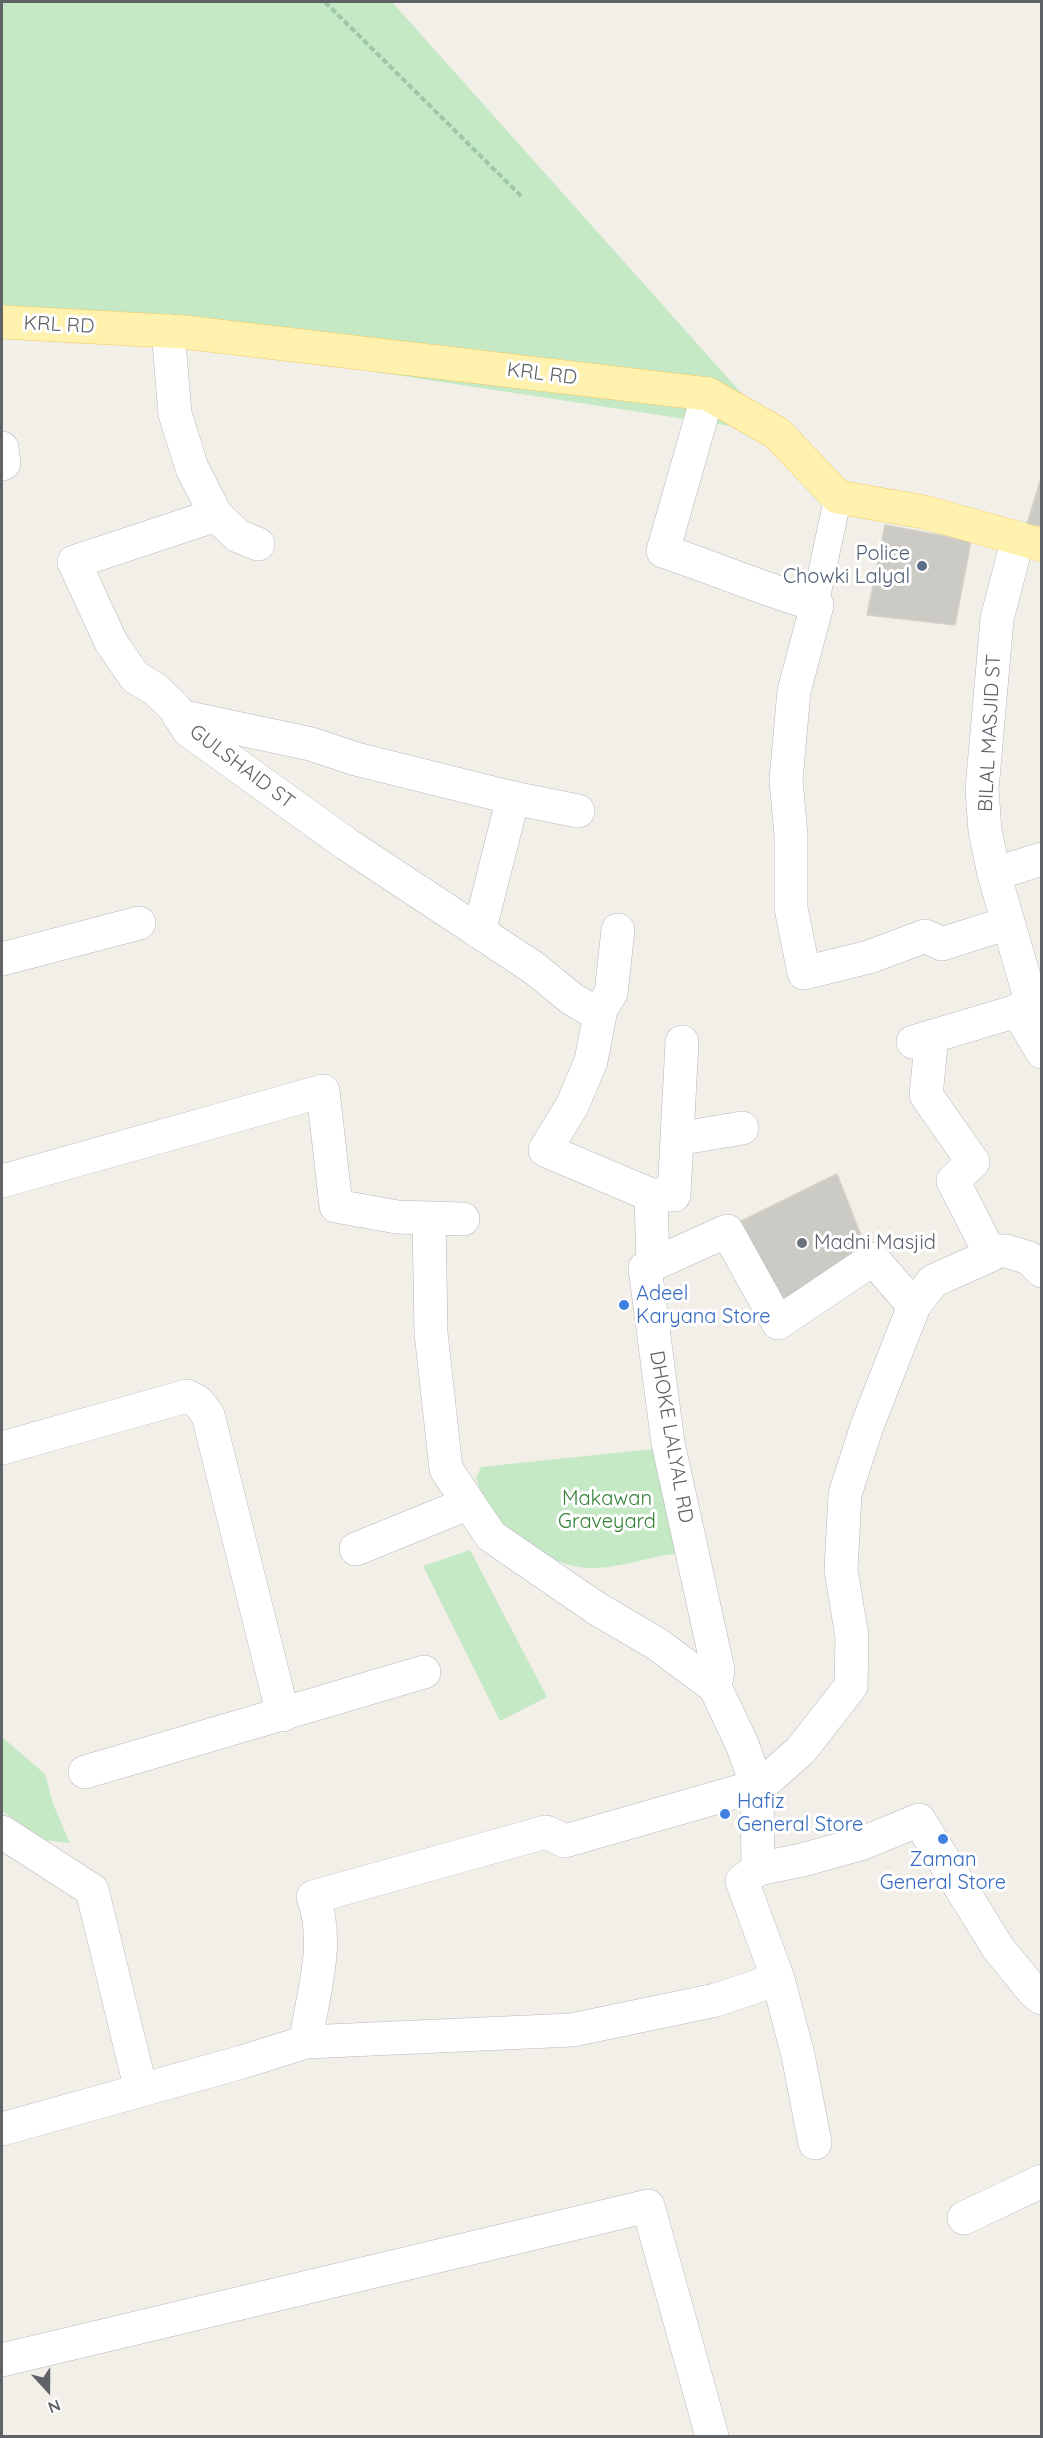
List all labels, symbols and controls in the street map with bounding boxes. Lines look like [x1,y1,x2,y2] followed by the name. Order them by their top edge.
[23,311,95,339] street label: KRL RD
[505,358,579,390] street label: KRL RD
[783,542,910,589] place label: Police Chowki Lalyal
[915,559,929,573] marker: Police Chowki Lalyal
[974,653,1006,813] street label: BILAL MASJID ST
[185,720,299,814] street label: GULSHAID ST
[814,1231,936,1255] place label: Madni Masjid
[795,1236,809,1250] marker: Madni Masjid
[636,1282,770,1329] place label: Adeel Karyana Store
[617,1298,631,1312] marker: Adeel Karyana Store
[644,1349,698,1525] street label: DHOKE LALYAL RD
[558,1487,656,1534] park label: Makawan Graveyard
[737,1790,863,1837] place label: Hafiz General Store
[718,1807,732,1821] marker: Hafiz General Store
[936,1832,950,1846] marker: Zaman General Store
[880,1848,1006,1895] place label: Zaman General Store
[18,2360,78,2420] north arrow
[45,2395,64,2418] text: N

